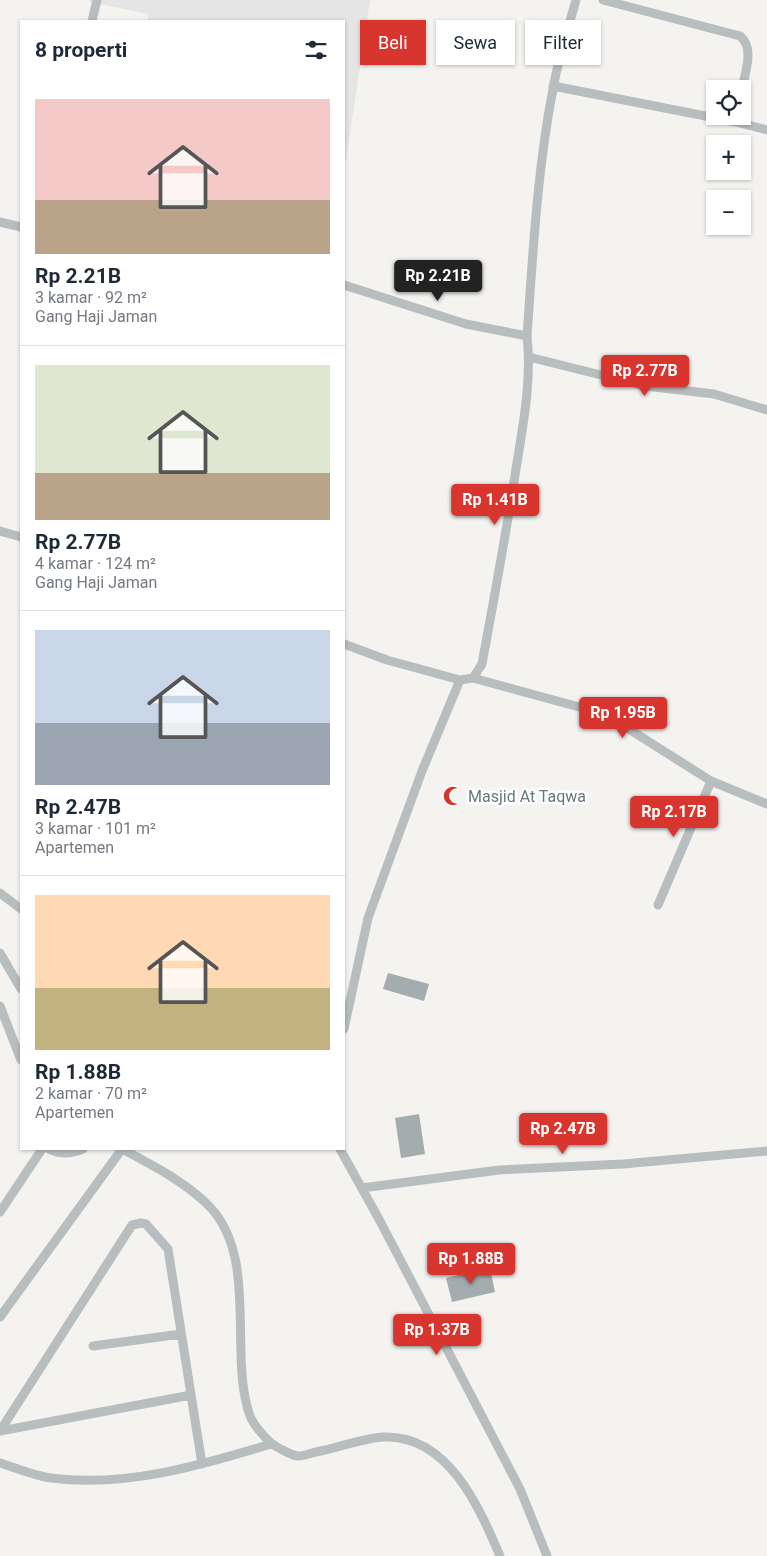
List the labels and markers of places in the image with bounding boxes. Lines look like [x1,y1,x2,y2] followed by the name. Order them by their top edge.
[386,260,490,302] pin: Rp 2.21B
[593,354,697,397] pin: Rp 2.77B
[443,484,547,526] pin: Rp 1.41B
[571,696,675,739] pin: Rp 1.95B
[442,785,464,807] mosque icon: Masjid At Taqwa
[468,787,586,806] place label: Masjid At Taqwa
[622,796,726,838] pin: Rp 2.17B
[511,1112,615,1155] pin: Rp 2.47B
[419,1242,523,1285] pin: Rp 1.88B
[385,1314,489,1356] pin: Rp 1.37B

